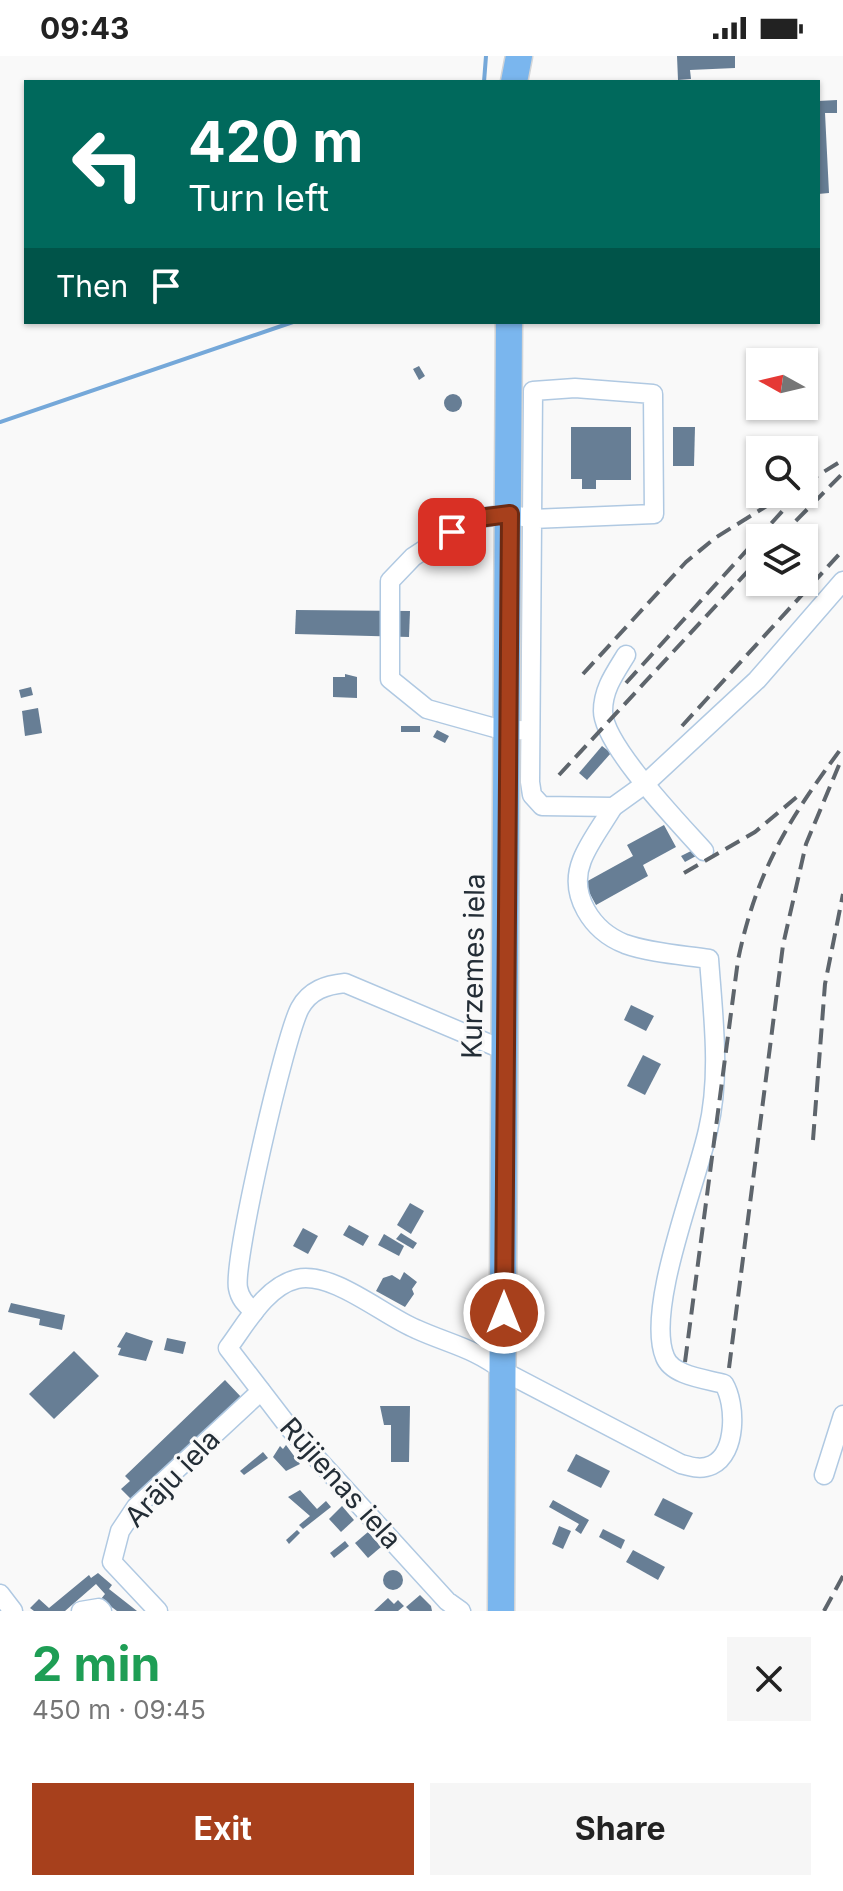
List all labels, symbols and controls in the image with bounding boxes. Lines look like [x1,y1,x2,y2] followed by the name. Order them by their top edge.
[40,10,129,46] text: 09:43
[188,108,363,176] text: 420 m
[56,112,160,216] icon: left
[188,176,329,220] text: Turn left
[144,264,188,308] icon: arrive
[56,268,128,304] text: Then
[746,348,818,420] north arrow
[746,348,818,596] map controls
[746,436,818,508] button: search
[418,498,486,566] pin
[430,510,474,554] icon: arrive
[746,524,818,596] button: layers
[454,873,492,1059] street label: Kurzemes iela
[462,1271,546,1355] position arrow
[273,1410,409,1556] street label: Rūjienas iela
[117,1422,227,1534] street label: Arāju iela
[32,1634,160,1693] text: 2 min
[727,1637,811,1721] button: close
[32,1694,206,1725] text: 450 m · 09:45
[32,1783,414,1875] button: Exit
[430,1783,811,1875] button: Share

